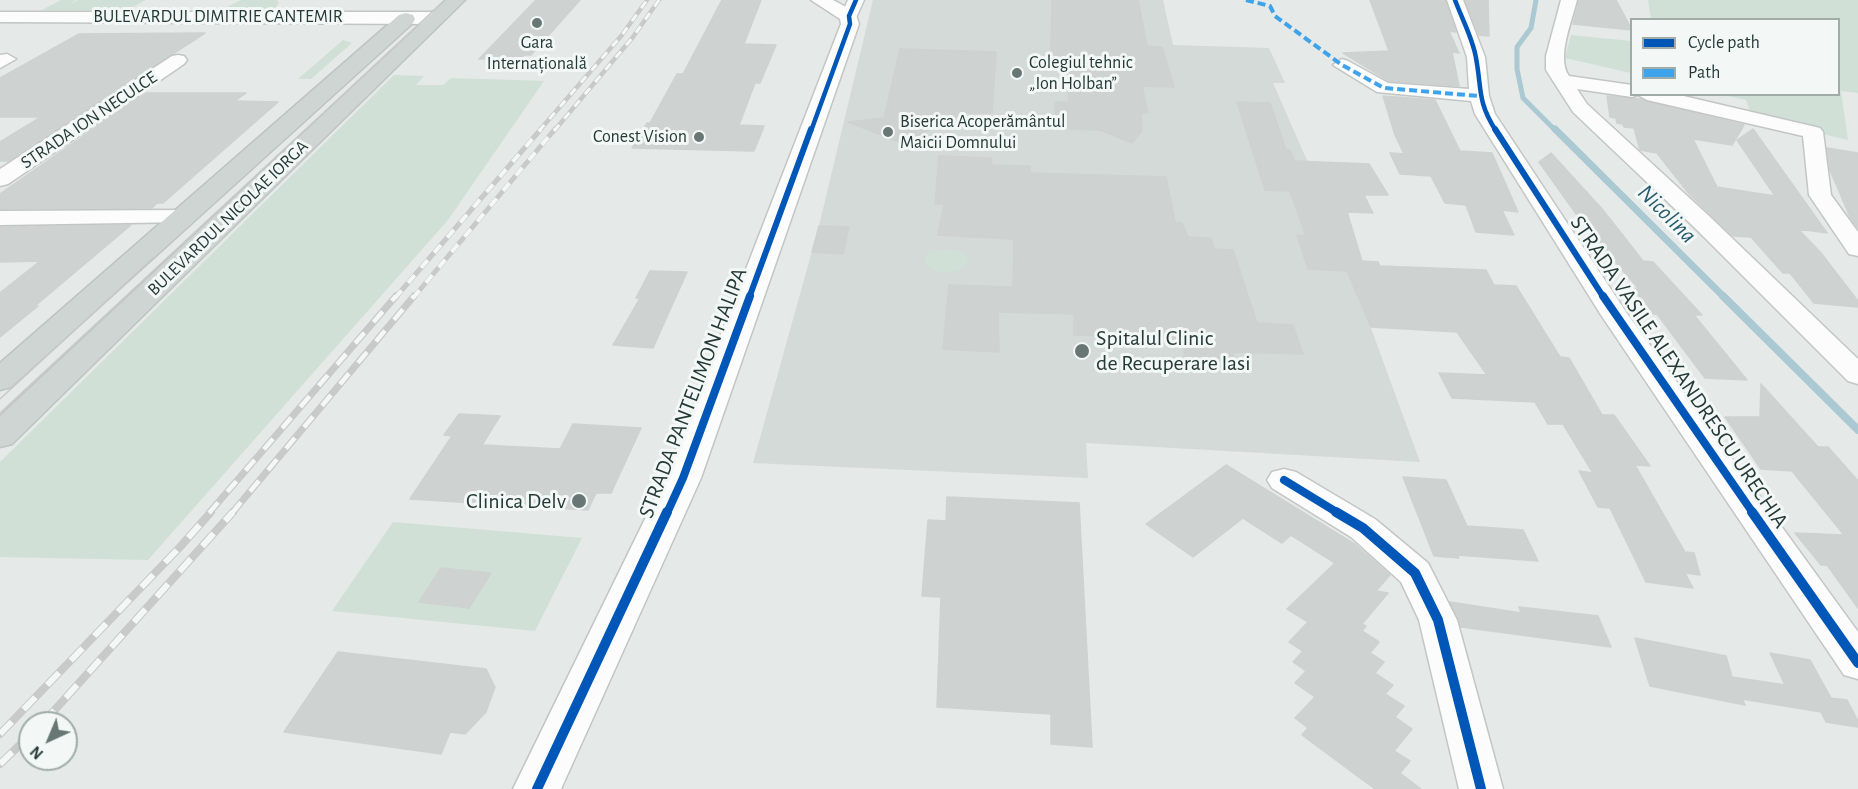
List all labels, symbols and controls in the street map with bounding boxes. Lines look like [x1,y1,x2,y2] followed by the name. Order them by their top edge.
[93,6,343,28] street label: BULEVARDUL DIMITRIE CANTEMIR
[530,16,544,30] marker: Gara Internațională
[1630,18,1840,96] legend
[487,32,587,74] place label: Gara Internațională
[1688,34,1760,52] text: Cycle path
[1029,52,1133,94] place label: Colegiul tehnic „Ion Holban”
[1688,64,1720,82] text: Path
[17,66,161,174] street label: STRADA ION NECULCE
[1010,66,1024,80] marker: Colegiul tehnic „Ion Holban”
[900,111,1065,154] place label: Biserica Acoperământul Maicii Domnului
[881,125,895,139] marker: Biserica Acoperământul Maicii Domnului
[593,126,687,148] place label: Conest Vision
[692,130,706,144] marker: Conest Vision
[143,136,313,300] street label: BULEVARDUL NICOLAE IORGA
[1631,178,1703,250] water label: Nicolina
[1564,211,1794,533] street label: STRADA VASILE ALEXANDRESCU URECHIA
[633,264,753,522] street label: STRADA PANTELIMON HALIPA
[1096,325,1251,376] place label: Spitalul Clinic de Recuperare Iasi
[1073,342,1091,360] marker: Spitalul Clinic de Recuperare Iasi
[466,488,566,514] place label: Clinica Delv
[570,492,588,510] marker: Clinica Delv
[18,711,78,771] north arrow
[27,743,46,762] text: N

